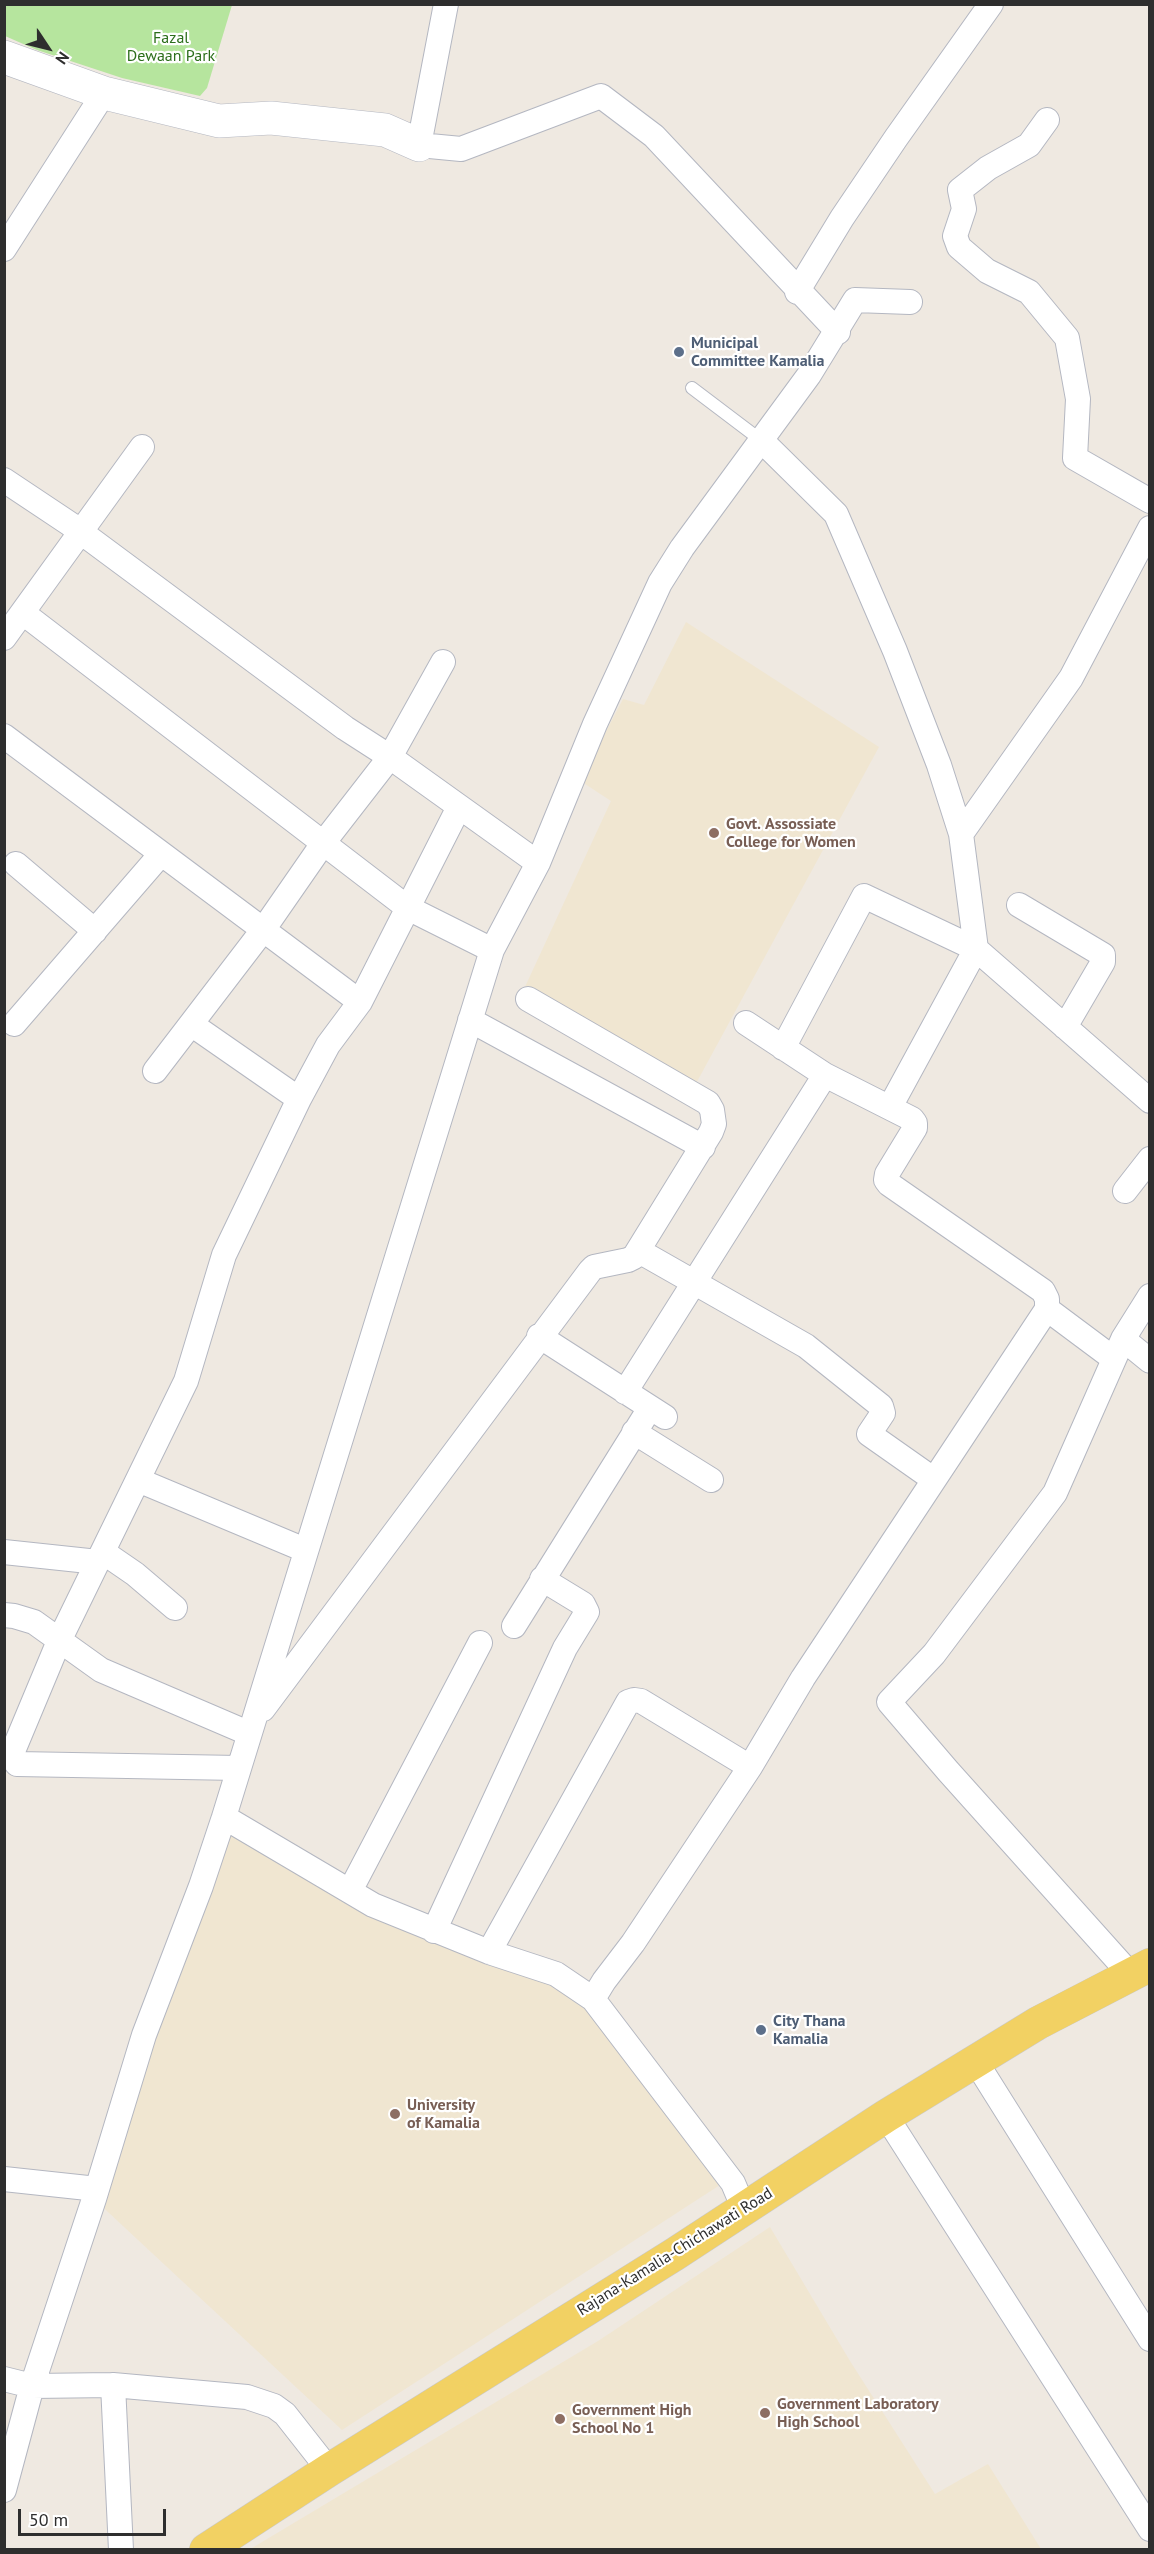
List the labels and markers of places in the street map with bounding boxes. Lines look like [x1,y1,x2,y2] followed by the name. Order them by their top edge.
[691,333,825,371] place label: Municipal Committee Kamalia
[672,345,686,359] marker: Municipal Committee Kamalia
[726,814,856,852] place label: Govt. Assossiate College for Women
[707,826,721,840] marker: Govt. Assossiate College for Women
[773,2011,846,2049] place label: City Thana Kamalia
[754,2023,768,2037] marker: City Thana Kamalia
[407,2095,480,2133] place label: University of Kamalia
[388,2107,402,2121] marker: University of Kamalia
[777,2394,939,2432] place label: Government Laboratory High School
[572,2400,692,2438] place label: Government High School No 1
[758,2406,772,2420] marker: Government Laboratory High School
[553,2412,567,2426] marker: Government High School No 1

